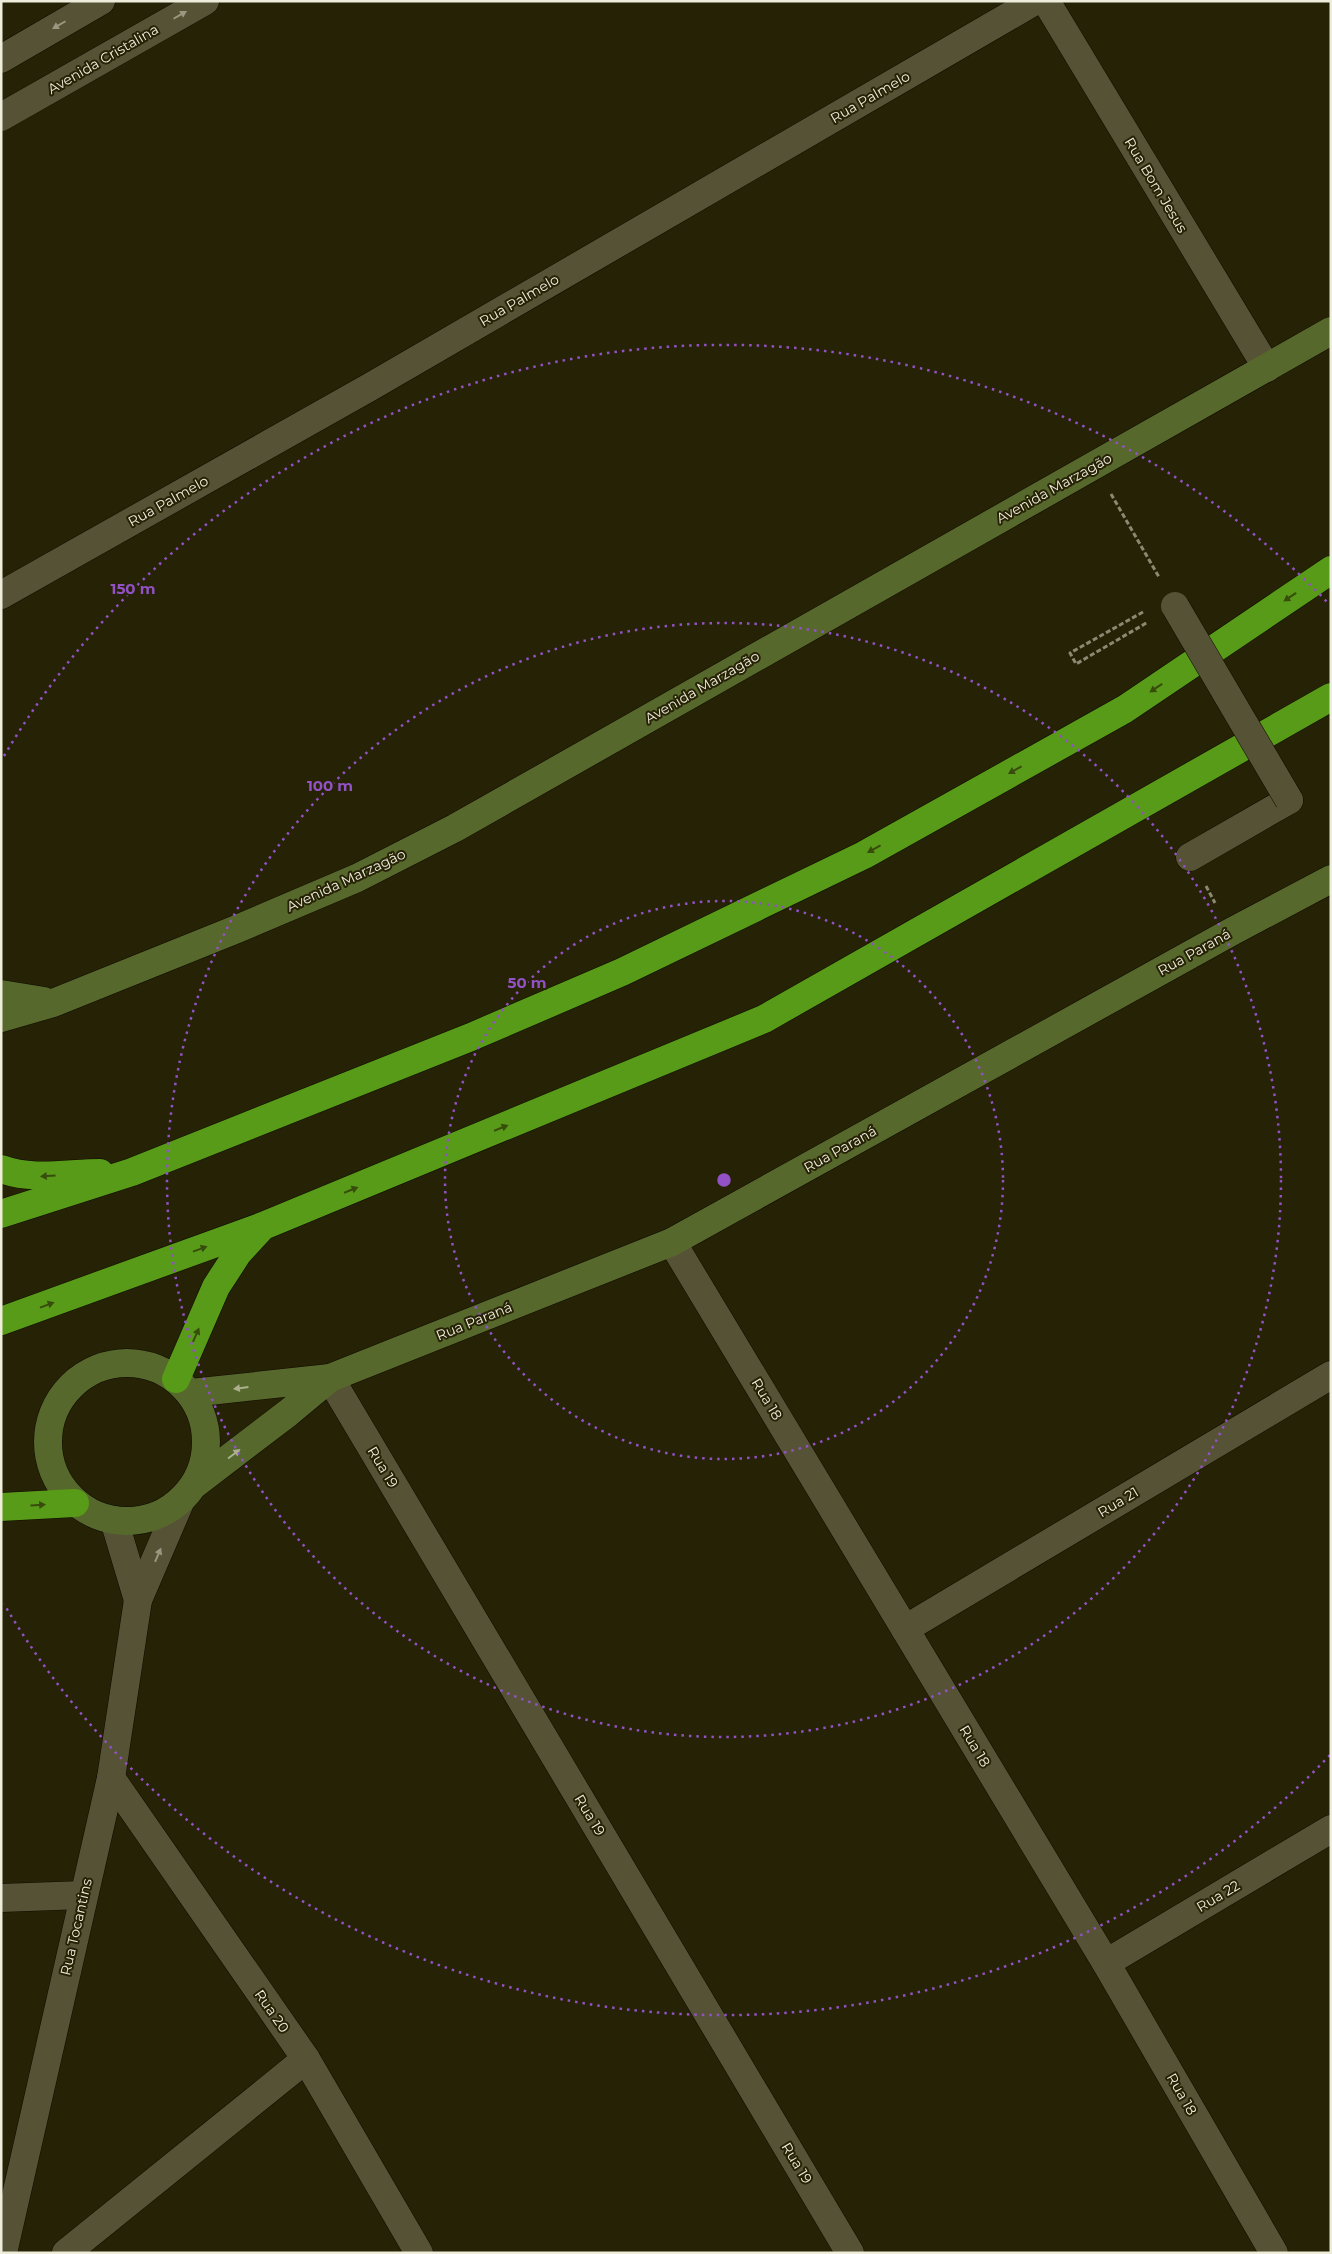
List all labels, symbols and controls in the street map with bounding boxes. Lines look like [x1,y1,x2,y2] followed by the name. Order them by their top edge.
[173,11,188,19] one-way arrow
[44,20,162,98] street label: Avenida Cristalina
[52,21,66,30] one-way arrow
[827,67,913,127] street label: Rua Palmelo
[1121,134,1192,236] street label: Rua Bom Jesus
[476,270,562,330] street label: Rua Palmelo
[993,449,1115,527] street label: Avenida Marzagão
[125,471,212,530] street label: Rua Palmelo
[111,579,155,598] text: 150 m
[1284,592,1297,602] one-way arrow
[641,647,763,727] street label: Avenida Marzagão
[1149,683,1162,693] one-way arrow
[1008,766,1023,774] one-way arrow
[307,776,353,795] text: 100 m
[284,844,409,916] street label: Avenida Marzagão
[867,845,880,854] one-way arrow
[1154,925,1234,979] street label: Rua Paraná
[507,973,547,992] text: 50 m
[800,1122,880,1176] street label: Rua Paraná
[494,1123,508,1131] one-way arrow
[715,1171,733,1189] centre of rings
[40,1172,56,1180] one-way arrow
[344,1185,358,1193] one-way arrow
[193,1245,208,1253] one-way arrow
[433,1298,515,1344] street label: Rua Paraná
[40,1301,55,1309] one-way arrow
[193,1328,201,1342] one-way arrow
[748,1375,786,1423] street label: Rua 18
[232,1384,248,1392] one-way arrow
[364,1443,402,1491] street label: Rua 19
[227,1449,241,1459] one-way arrow
[1094,1483,1142,1521] street label: Rua 21
[30,1501,46,1509] one-way arrow
[154,1548,162,1562] one-way arrow
[956,1722,994,1770] street label: Rua 18
[571,1791,609,1839] street label: Rua 19
[1193,1876,1243,1916] street label: Rua 22
[56,1877,96,1977] street label: Rua Tocantins
[251,1986,293,2036] street label: Rua 20
[1163,2070,1201,2118] street label: Rua 18
[778,2139,816,2187] street label: Rua 19

